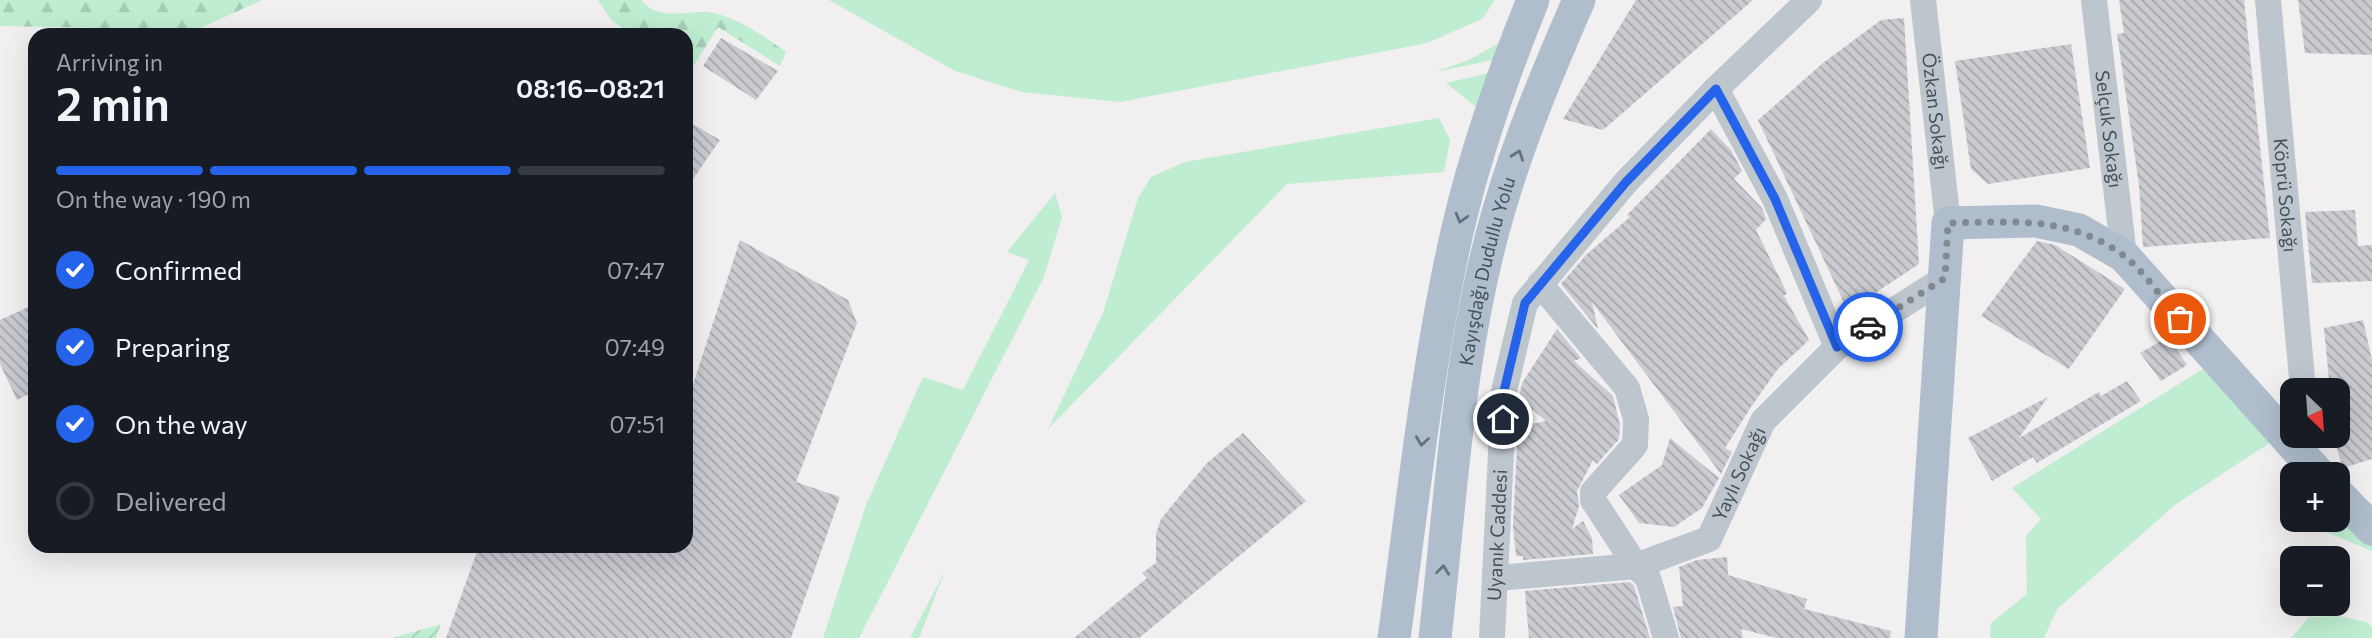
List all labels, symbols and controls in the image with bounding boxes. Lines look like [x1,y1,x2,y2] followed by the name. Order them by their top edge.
[56,48,163,76] text: Arriving in
[1918,51,1954,171] street label: Özkan Sokağı
[2091,69,2128,189] street label: Selçuk Sokağı
[516,72,665,103] text: 08:16–08:21
[56,74,170,130] text: 2 min
[2269,137,2303,253] street label: Köprü Sokağı
[1510,149,1524,161] one-way arrow
[1454,174,1519,367] street label: Kayışdağı Dudullu Yolu
[56,185,251,213] text: On the way · 190 m
[1455,211,1470,223] one-way arrow
[56,251,94,289] icon: check
[115,254,242,285] text: Confirmed
[607,256,665,284] text: 07:47
[2150,289,2210,349] pin
[1833,292,1903,362] courier
[2161,300,2199,338] icon: bag
[1849,308,1887,346] icon: car
[56,328,94,366] icon: check
[115,331,230,362] text: Preparing
[605,333,665,361] text: 07:49
[2280,378,2350,448] north arrow
[2280,378,2350,616] map controls
[1473,389,1533,449] pin
[1484,400,1522,438] icon: home
[56,405,94,443] icon: check
[115,408,248,439] text: On the way
[609,410,665,438] text: 07:51
[1707,423,1770,525] street label: Yaylı Sokağı
[1415,436,1430,447] one-way arrow
[2280,462,2350,532] button: +
[1482,469,1511,601] street label: Uyanık Caddesi
[115,485,226,516] text: Delivered
[2280,546,2350,616] button: −
[1435,564,1450,575] one-way arrow

